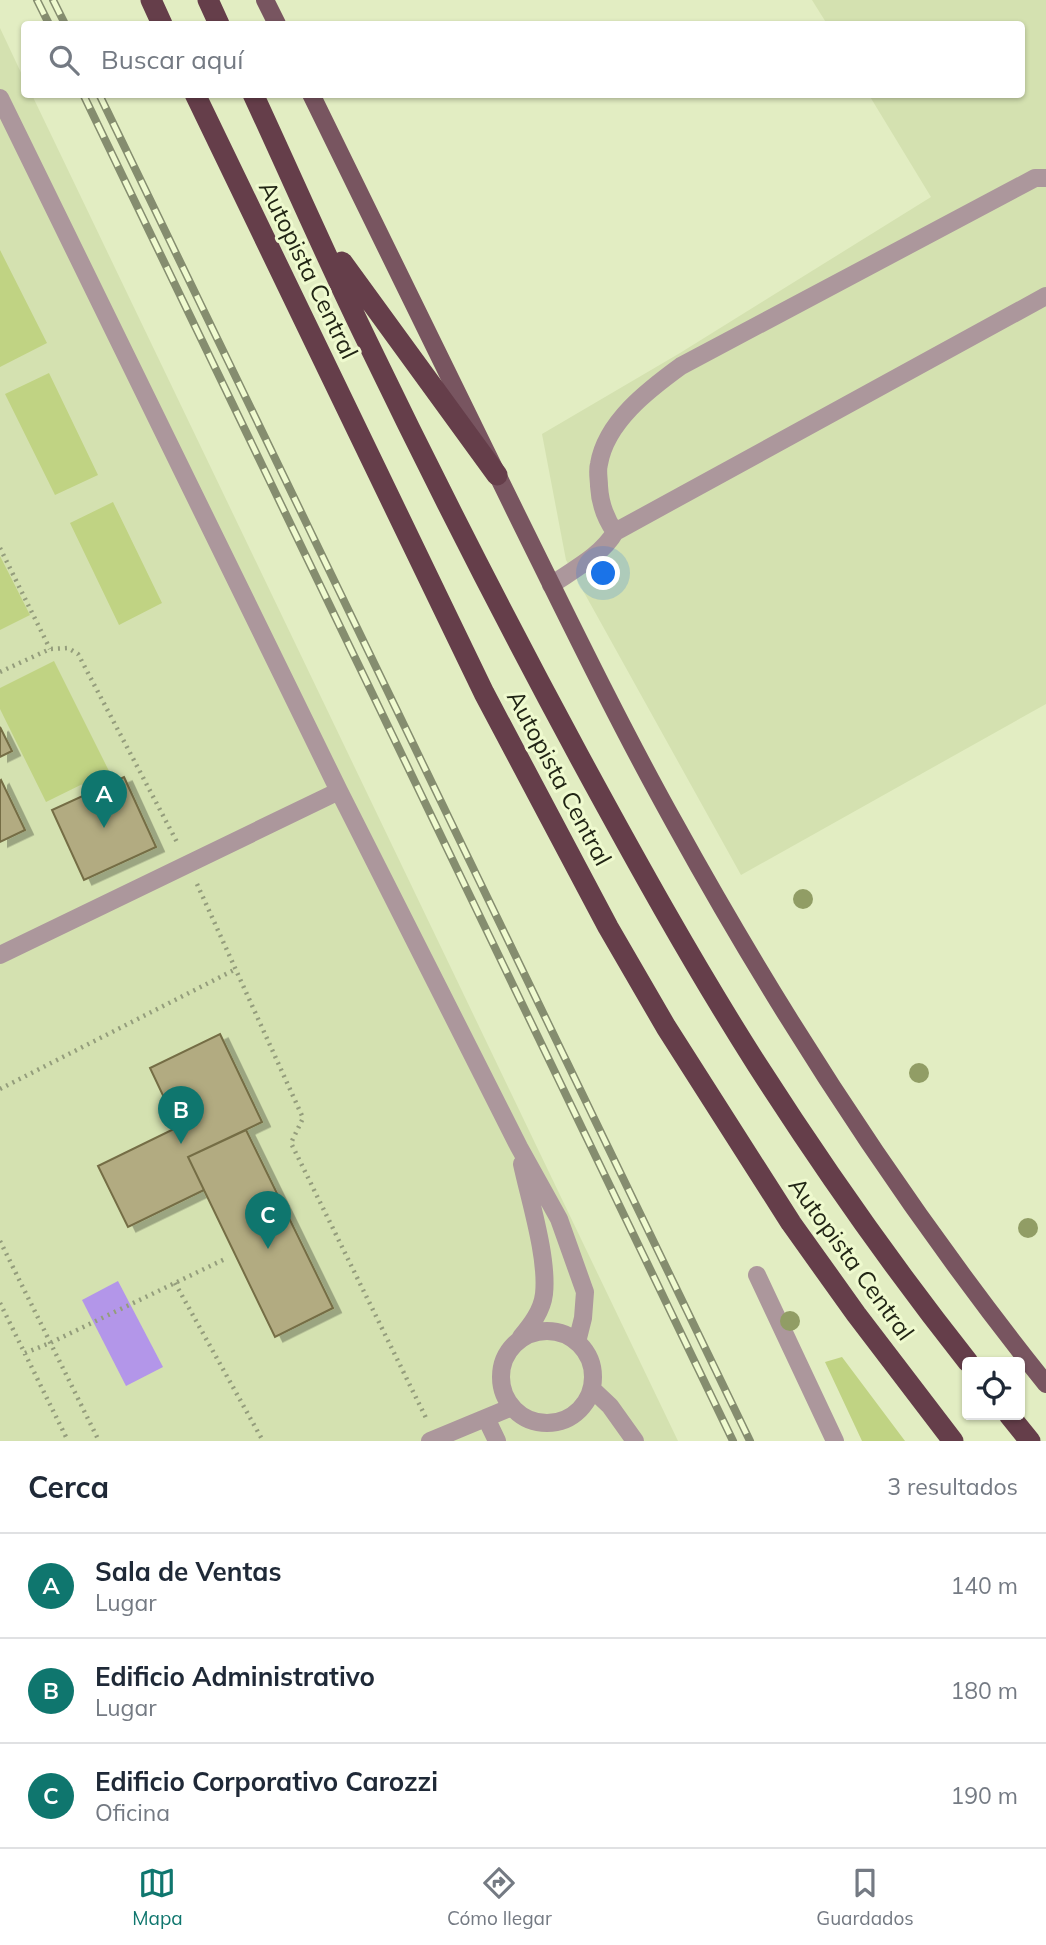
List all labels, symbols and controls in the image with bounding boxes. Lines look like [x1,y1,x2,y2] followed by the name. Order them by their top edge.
[21,21,1025,98] search box
[45,41,83,79] icon: search
[101,43,244,76] text: Buscar aquí
[253,176,365,363] street label: Autopista Central
[586,556,620,590] your location
[501,685,619,870] street label: Autopista Central
[81,770,127,828] pin: A
[158,1086,204,1144] pin: B
[783,1171,921,1346] street label: Autopista Central
[245,1191,291,1249] pin: C
[962,1357,1025,1420] map controls
[962,1357,1025,1420] button: locate
[28,1468,109,1506] text: Cerca
[887,1472,1018,1501] text: 3 resultados
[95,1555,281,1588] text: Sala de Ventas
[42,1571,60,1600] text: A
[950,1571,1018,1600] text: 140 m
[95,1588,157,1617] text: Lugar
[95,1660,375,1693] text: Edificio Administrativo
[43,1676,59,1705] text: B
[950,1676,1018,1705] text: 180 m
[95,1693,157,1722] text: Lugar
[95,1765,438,1798] text: Edificio Corporativo Carozzi
[43,1781,59,1810] text: C
[950,1781,1018,1810] text: 190 m
[95,1798,170,1827] text: Oficina
[132,1864,183,1930] tab: Mapa
[447,1864,552,1930] tab: Cómo llegar
[816,1864,914,1930] tab: Guardados

